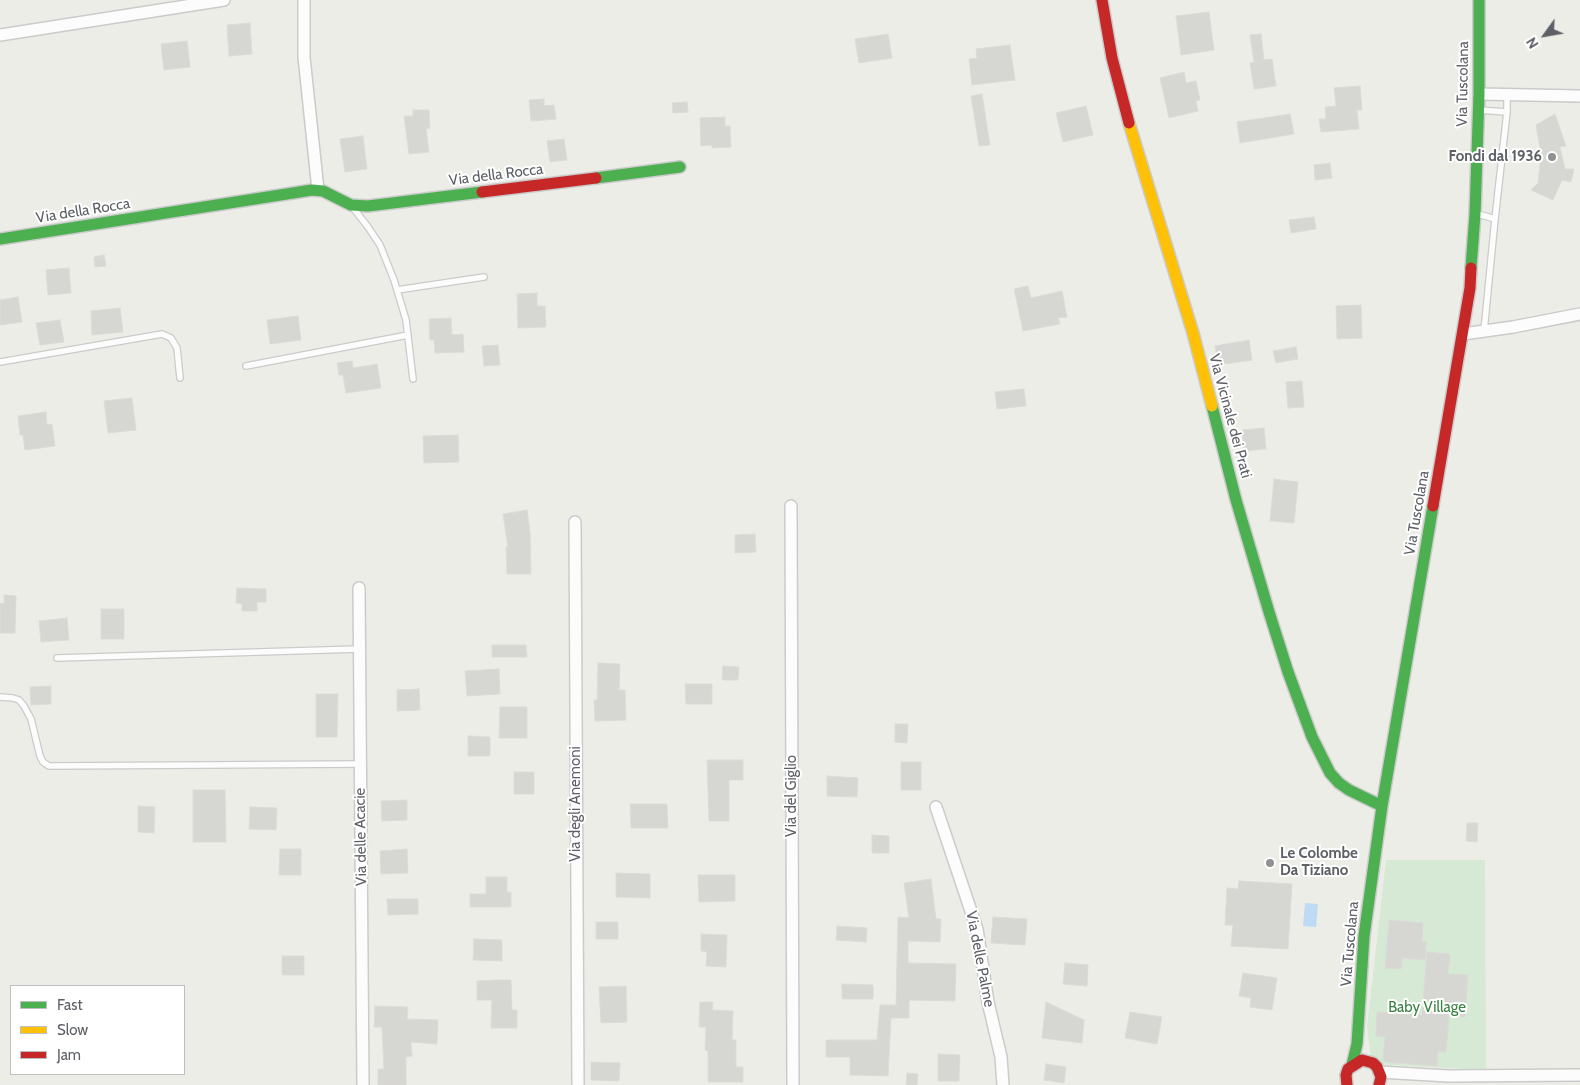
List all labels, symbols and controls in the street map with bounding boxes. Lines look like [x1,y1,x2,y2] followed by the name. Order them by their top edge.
[1520,10,1570,60] north arrow
[1522,34,1543,52] text: N
[1453,41,1473,127] street label: Via Tuscolana
[1448,148,1542,166] place label: Fondi dal 1936
[1546,151,1558,163] marker: Fondi dal 1936
[448,160,544,190] street label: Via della Rocca
[35,195,131,227] street label: Via della Rocca
[1205,352,1255,480] street label: Via Vicinale dei Prati
[1401,469,1433,557] street label: Via Tuscolana
[567,746,585,862] street label: Via degli Anemoni
[783,755,801,837] street label: Via del Giglio
[351,788,371,886] street label: Via delle Acacie
[1280,845,1358,880] place label: Le Colombe Da Tiziano
[1264,857,1276,869] marker: Le Colombe Da Tiziano
[1337,901,1363,987] street label: Via Tuscolana
[962,909,998,1009] street label: Via delle Palme
[10,985,185,1075] legend
[57,996,82,1014] text: Fast
[1388,999,1466,1017] park label: Baby Village
[57,1021,88,1039] text: Slow
[57,1046,81,1064] text: Jam

